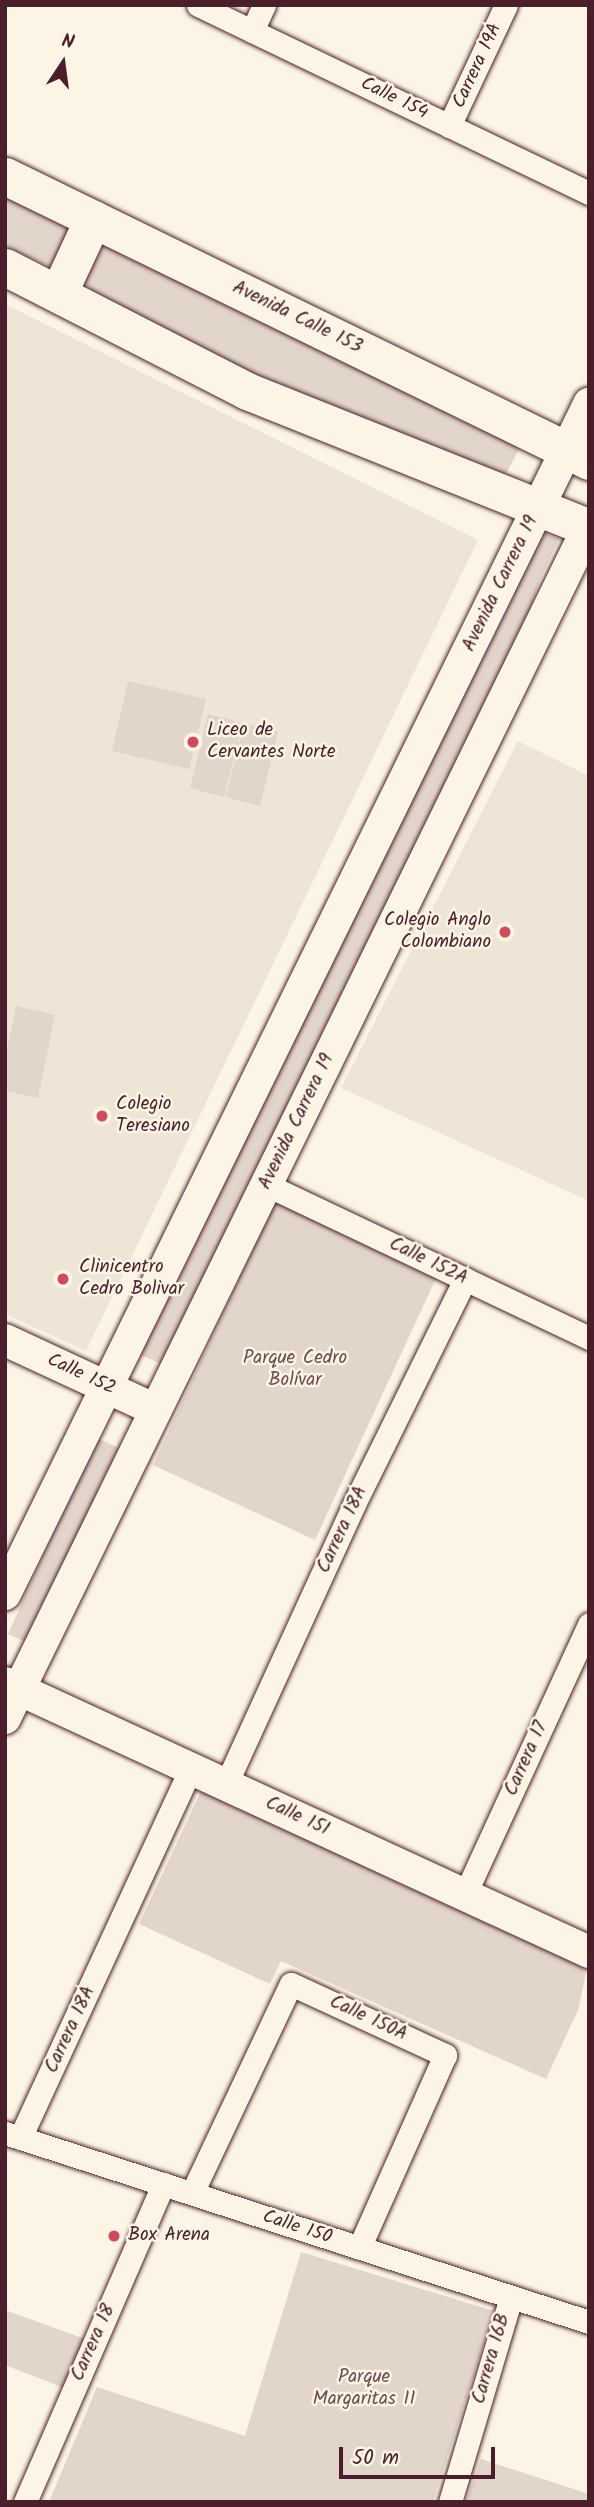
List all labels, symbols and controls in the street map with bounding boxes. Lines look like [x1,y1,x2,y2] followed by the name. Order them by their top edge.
[448,20,508,112] street label: Carrera 19A
[59,27,77,59] text: N
[28,28,98,98] north arrow
[356,73,432,125] street label: Calle 154
[228,277,366,359] street label: Avenida Calle 153
[458,512,544,656] street label: Avenida Carrera 19
[207,720,336,764] place label: Liceo de Cervantes Norte
[185,734,201,750] marker: Liceo de Cervantes Norte
[384,910,491,954] place label: Colegio Anglo Colombiano
[497,924,513,940] marker: Colegio Anglo Colombiano
[254,1050,340,1194] street label: Avenida Carrera 19
[116,1094,190,1138] place label: Colegio Teresiano
[94,1108,110,1124] marker: Colegio Teresiano
[385,1233,471,1291] street label: Calle 152A
[79,1257,184,1301] place label: Clinicentro Cedro Bolivar
[53,1269,73,1289] marker: Clinicentro Cedro Bolivar
[243,1348,347,1392] park label: Parque Cedro Bolívar
[43,1349,119,1401] street label: Calle 152
[313,1483,373,1577] street label: Carrera 18A
[501,1718,553,1800] street label: Carrera 17
[261,1792,333,1842] street label: Calle 151
[41,1983,101,2077] street label: Carrera 18A
[326,1991,410,2047] street label: Calle 150A
[260,2206,334,2250] street label: Calle 150
[128,2225,210,2247] place label: Box Arena
[106,2228,122,2244] marker: Box Arena
[67,2301,121,2385] street label: Carrera 18
[468,2311,516,2407] street label: Carrera 16B
[313,2367,415,2411] park label: Parque Margaritas II
[342,2434,498,2478] scale bar
[352,2442,399,2475] text: 50 m

